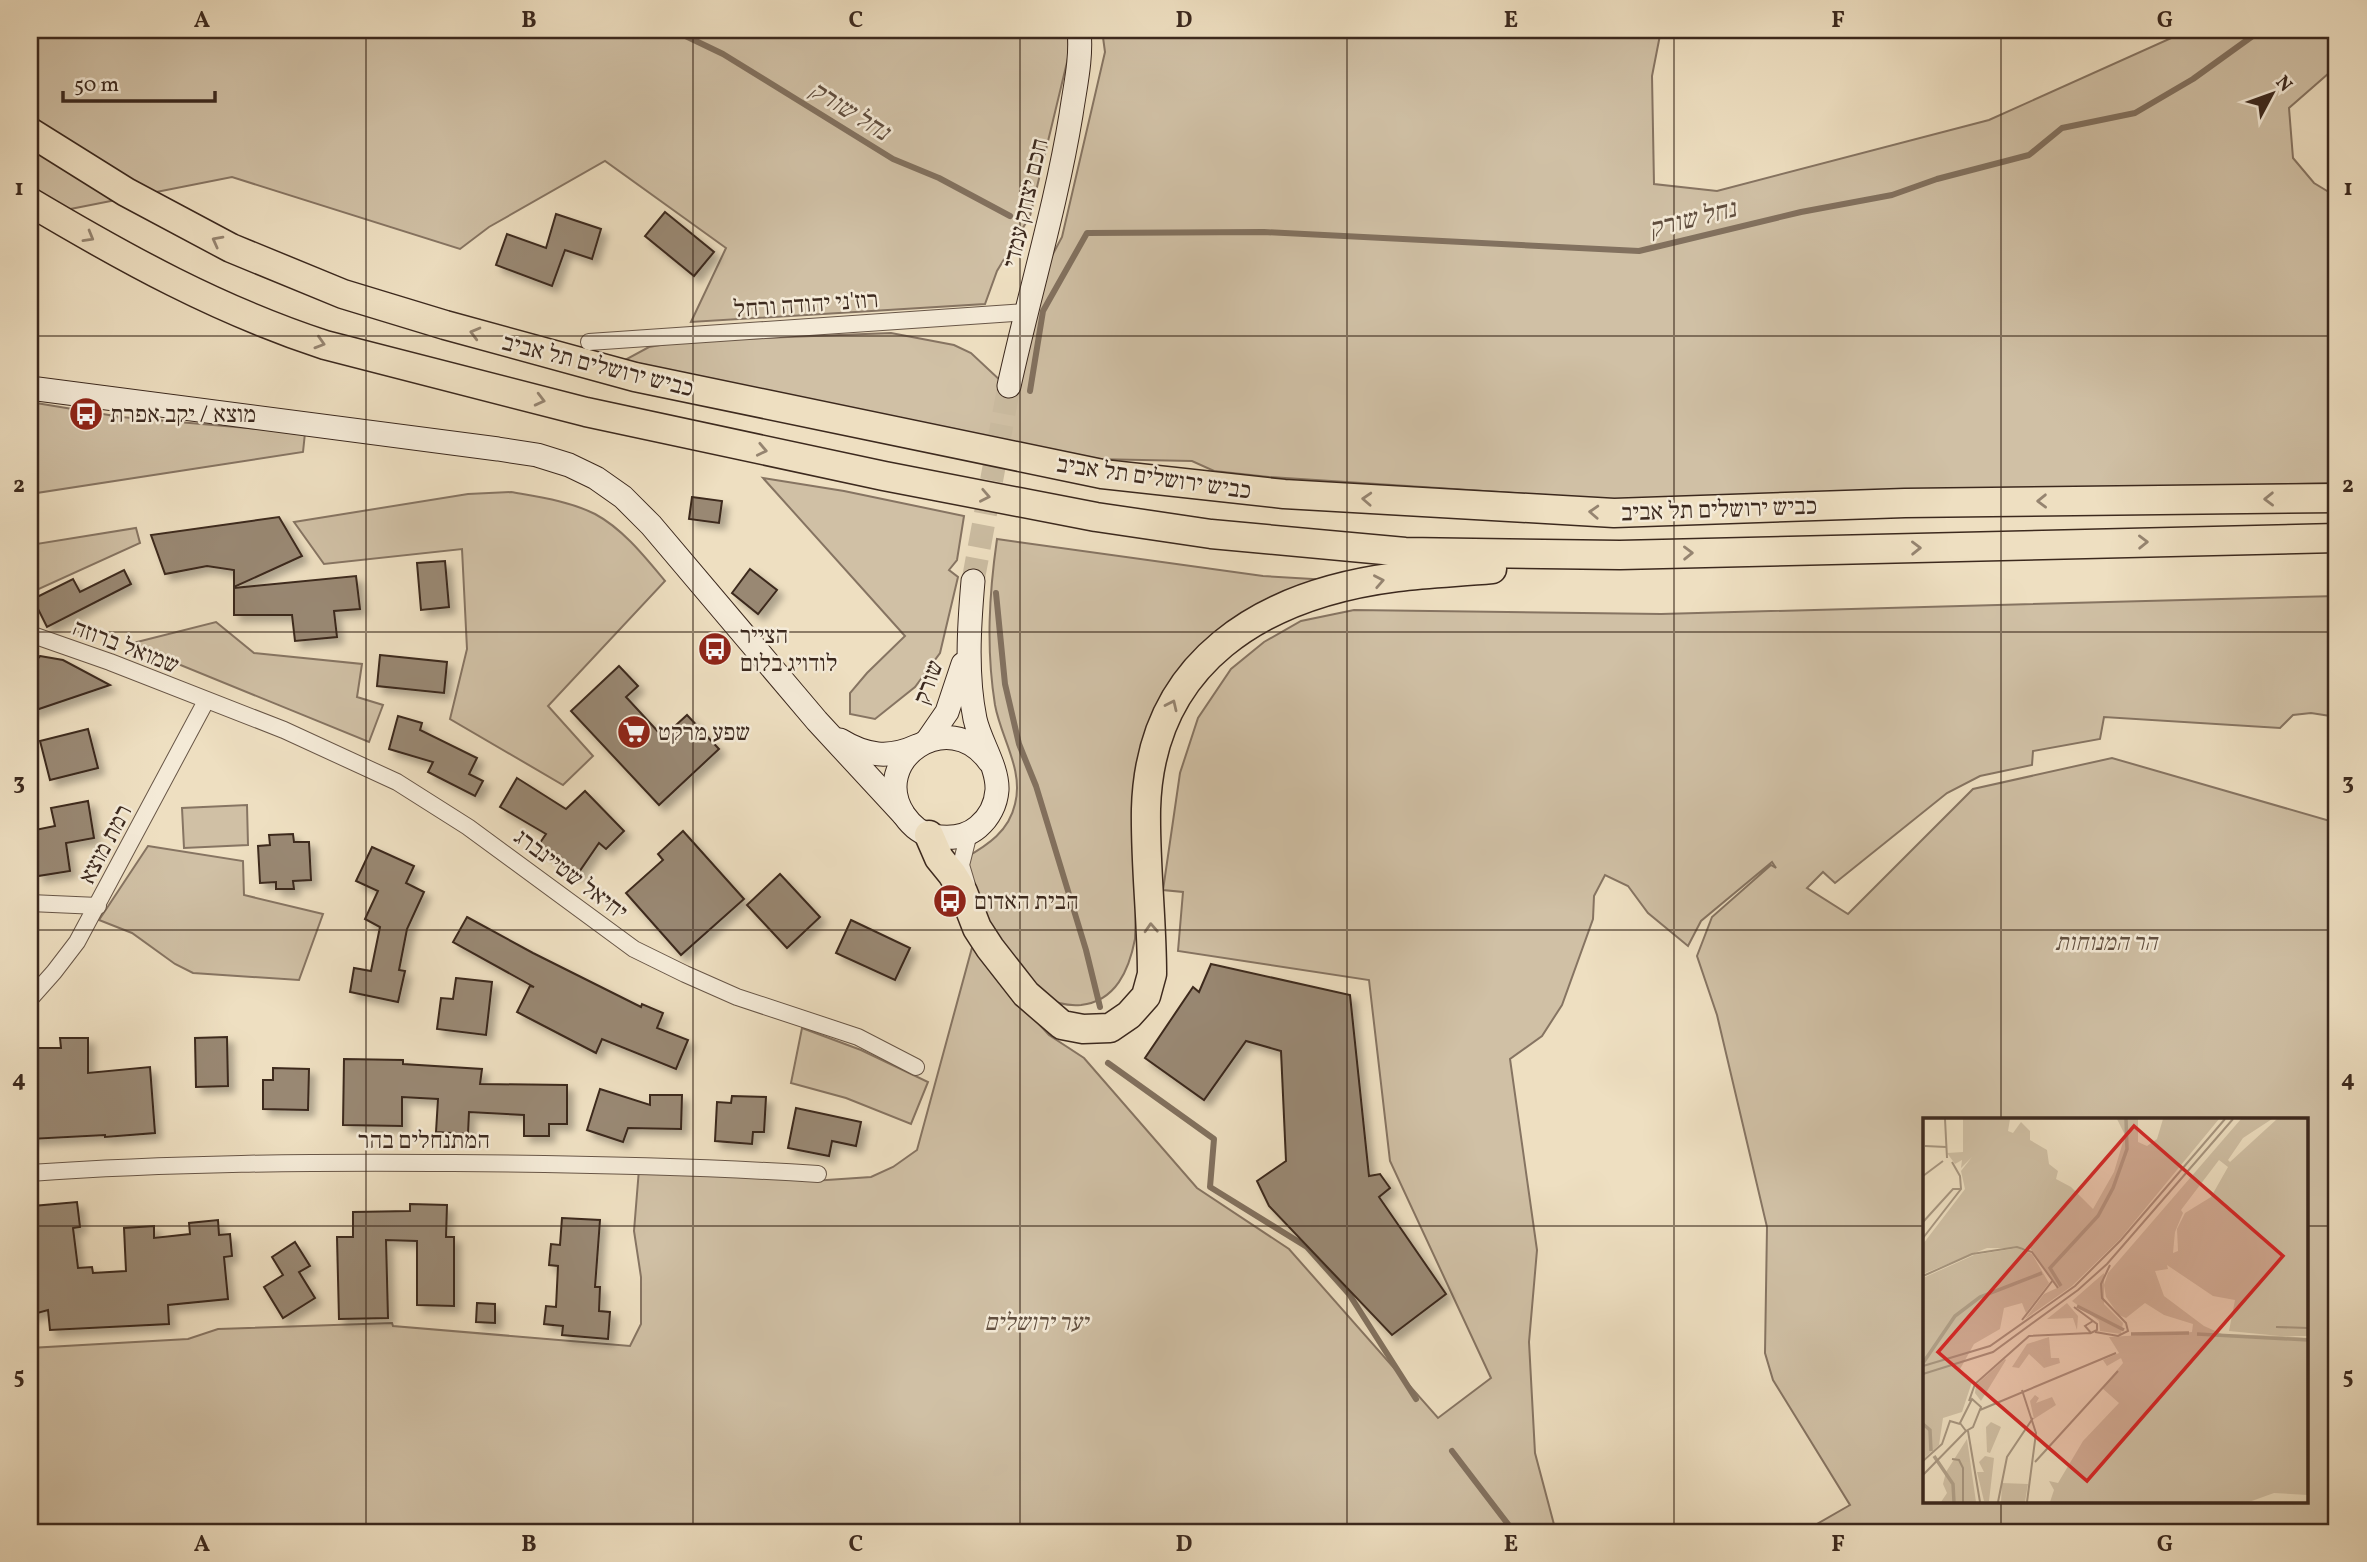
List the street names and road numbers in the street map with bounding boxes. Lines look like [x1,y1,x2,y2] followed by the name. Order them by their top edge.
[996,135,1058,271] street label: חכם יצחק עמדי
[732,284,880,328] street label: רוז'ני יהודה ורחל
[498,327,697,407] street label: כביש ירושלים תל אביב
[1054,448,1253,509] street label: כביש ירושלים תל אביב
[1620,491,1818,531] street label: כביש ירושלים תל אביב
[67,612,184,684] street label: שמואל ברוזה
[906,656,954,710] street label: שורק
[72,799,142,891] street label: רמת מוצא
[506,821,634,930] street label: יחיאל שטיינברג
[358,1125,490,1159] street label: המתנחלים בהר

